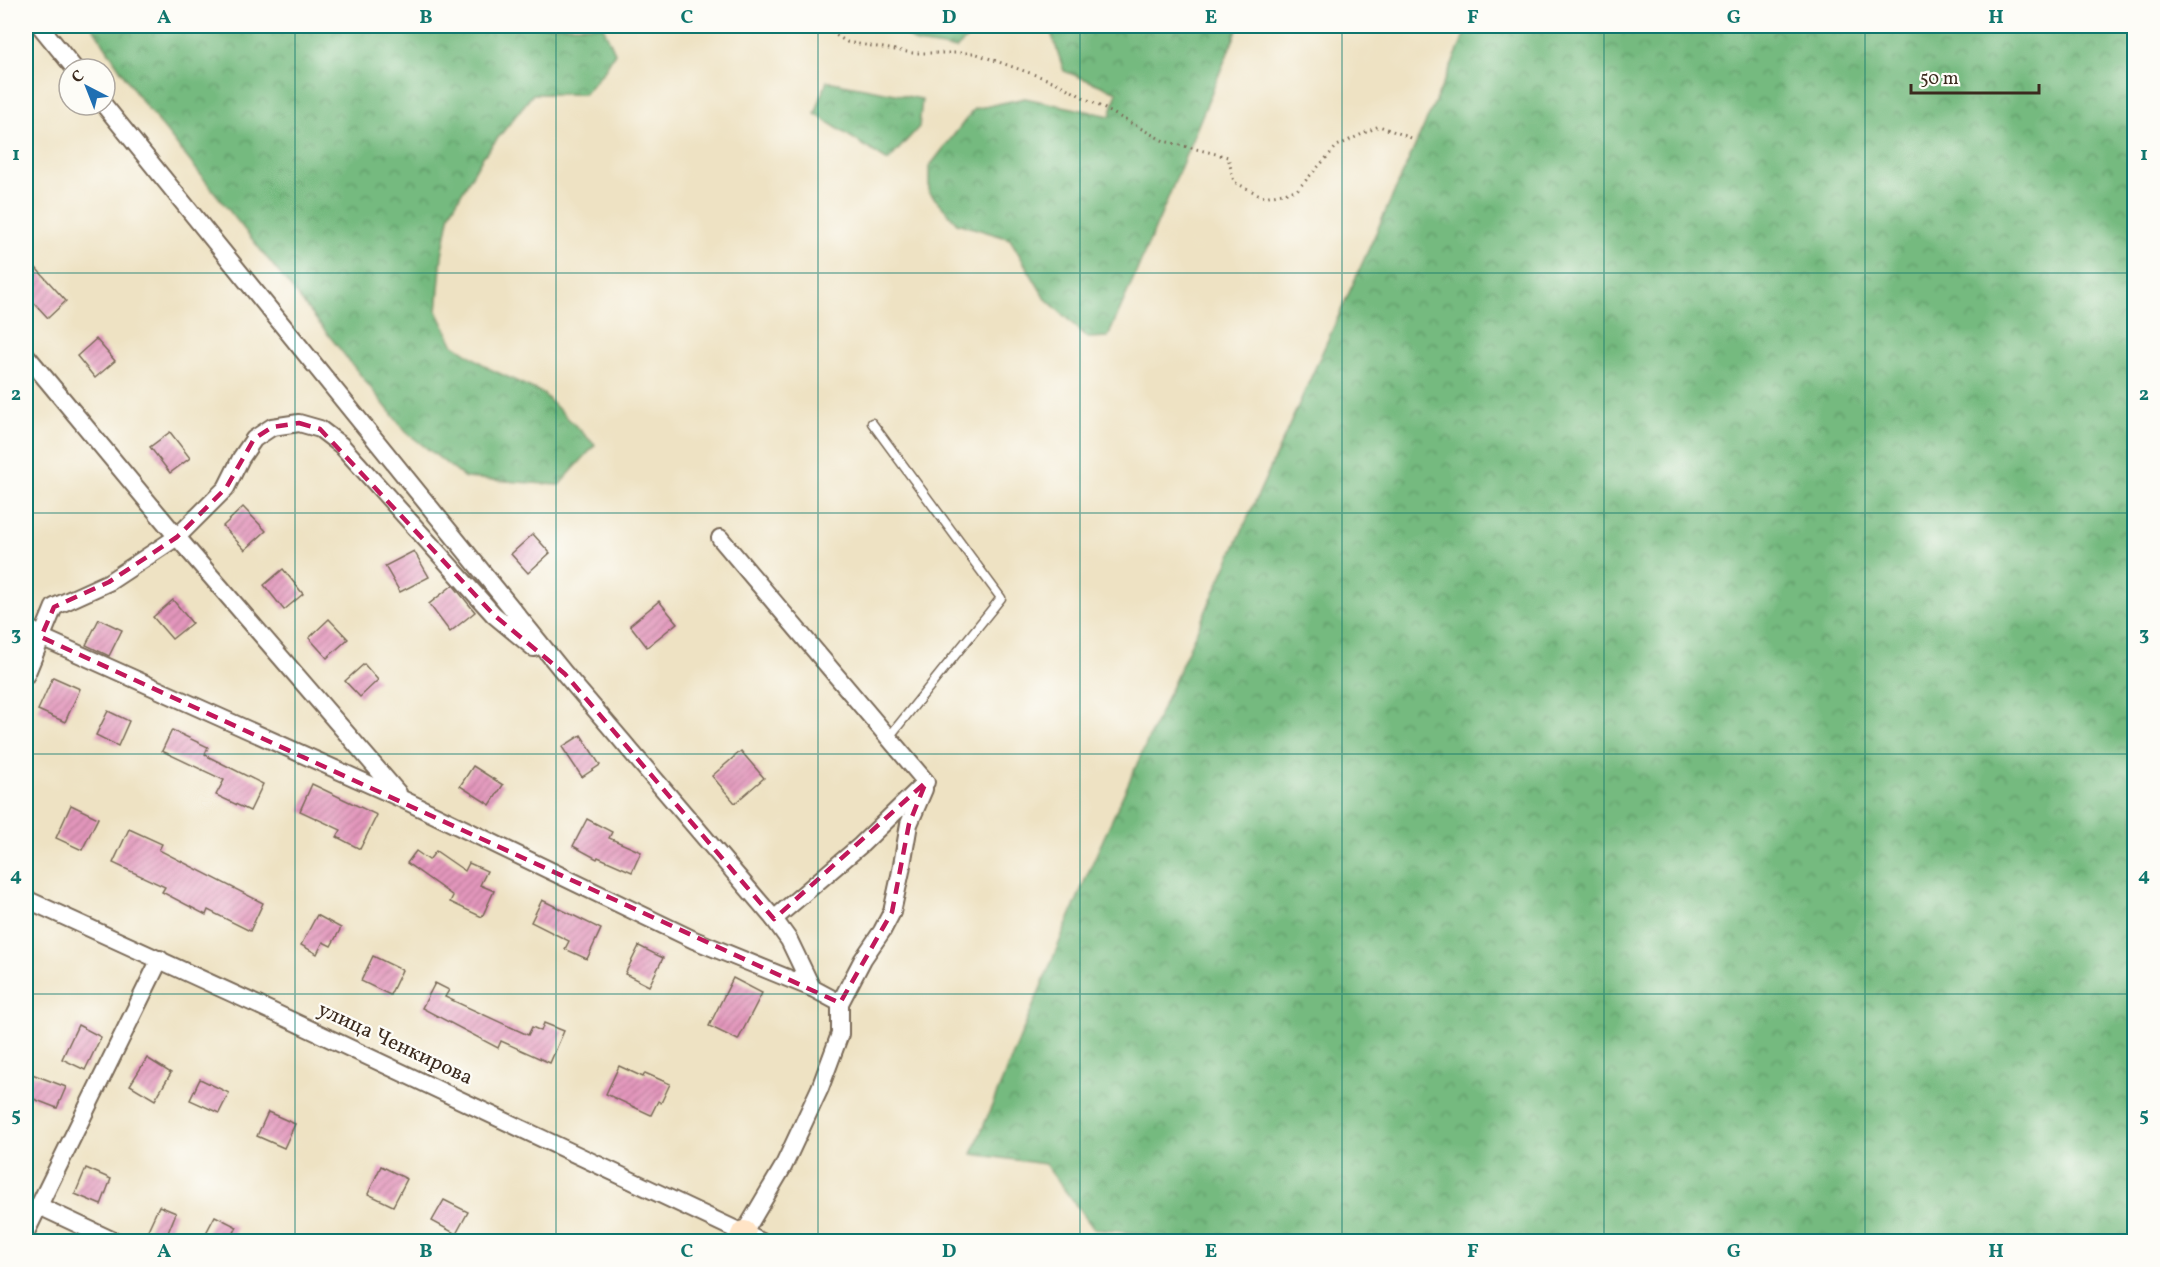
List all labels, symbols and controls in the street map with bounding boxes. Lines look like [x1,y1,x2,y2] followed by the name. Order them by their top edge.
[157,4,171,32] text: A
[419,4,433,32] text: B
[681,4,694,32] text: C
[942,4,956,32] text: D
[1205,4,1217,32] text: E
[1467,4,1479,32] text: F
[1727,4,1741,32] text: G
[1988,4,2004,32] text: H
[57,57,117,117] north arrow
[1911,57,2038,95] scale bar
[67,66,89,89] text: С
[1920,67,1959,92] text: 50 m
[12,141,20,169] text: 1
[2140,141,2148,169] text: 1
[11,381,21,409] text: 2
[2139,381,2149,409] text: 2
[11,621,21,649] text: 3
[2139,621,2149,649] text: 3
[10,862,22,890] text: 4
[2138,862,2150,890] text: 4
[313,995,477,1093] street label: улица Ченкирова
[11,1102,21,1130] text: 5
[2139,1102,2149,1130] text: 5
[157,1238,171,1266] text: A
[419,1238,433,1266] text: B
[681,1238,694,1266] text: C
[942,1238,956,1266] text: D
[1205,1238,1217,1266] text: E
[1467,1238,1479,1266] text: F
[1727,1238,1741,1266] text: G
[1988,1238,2004,1266] text: H

